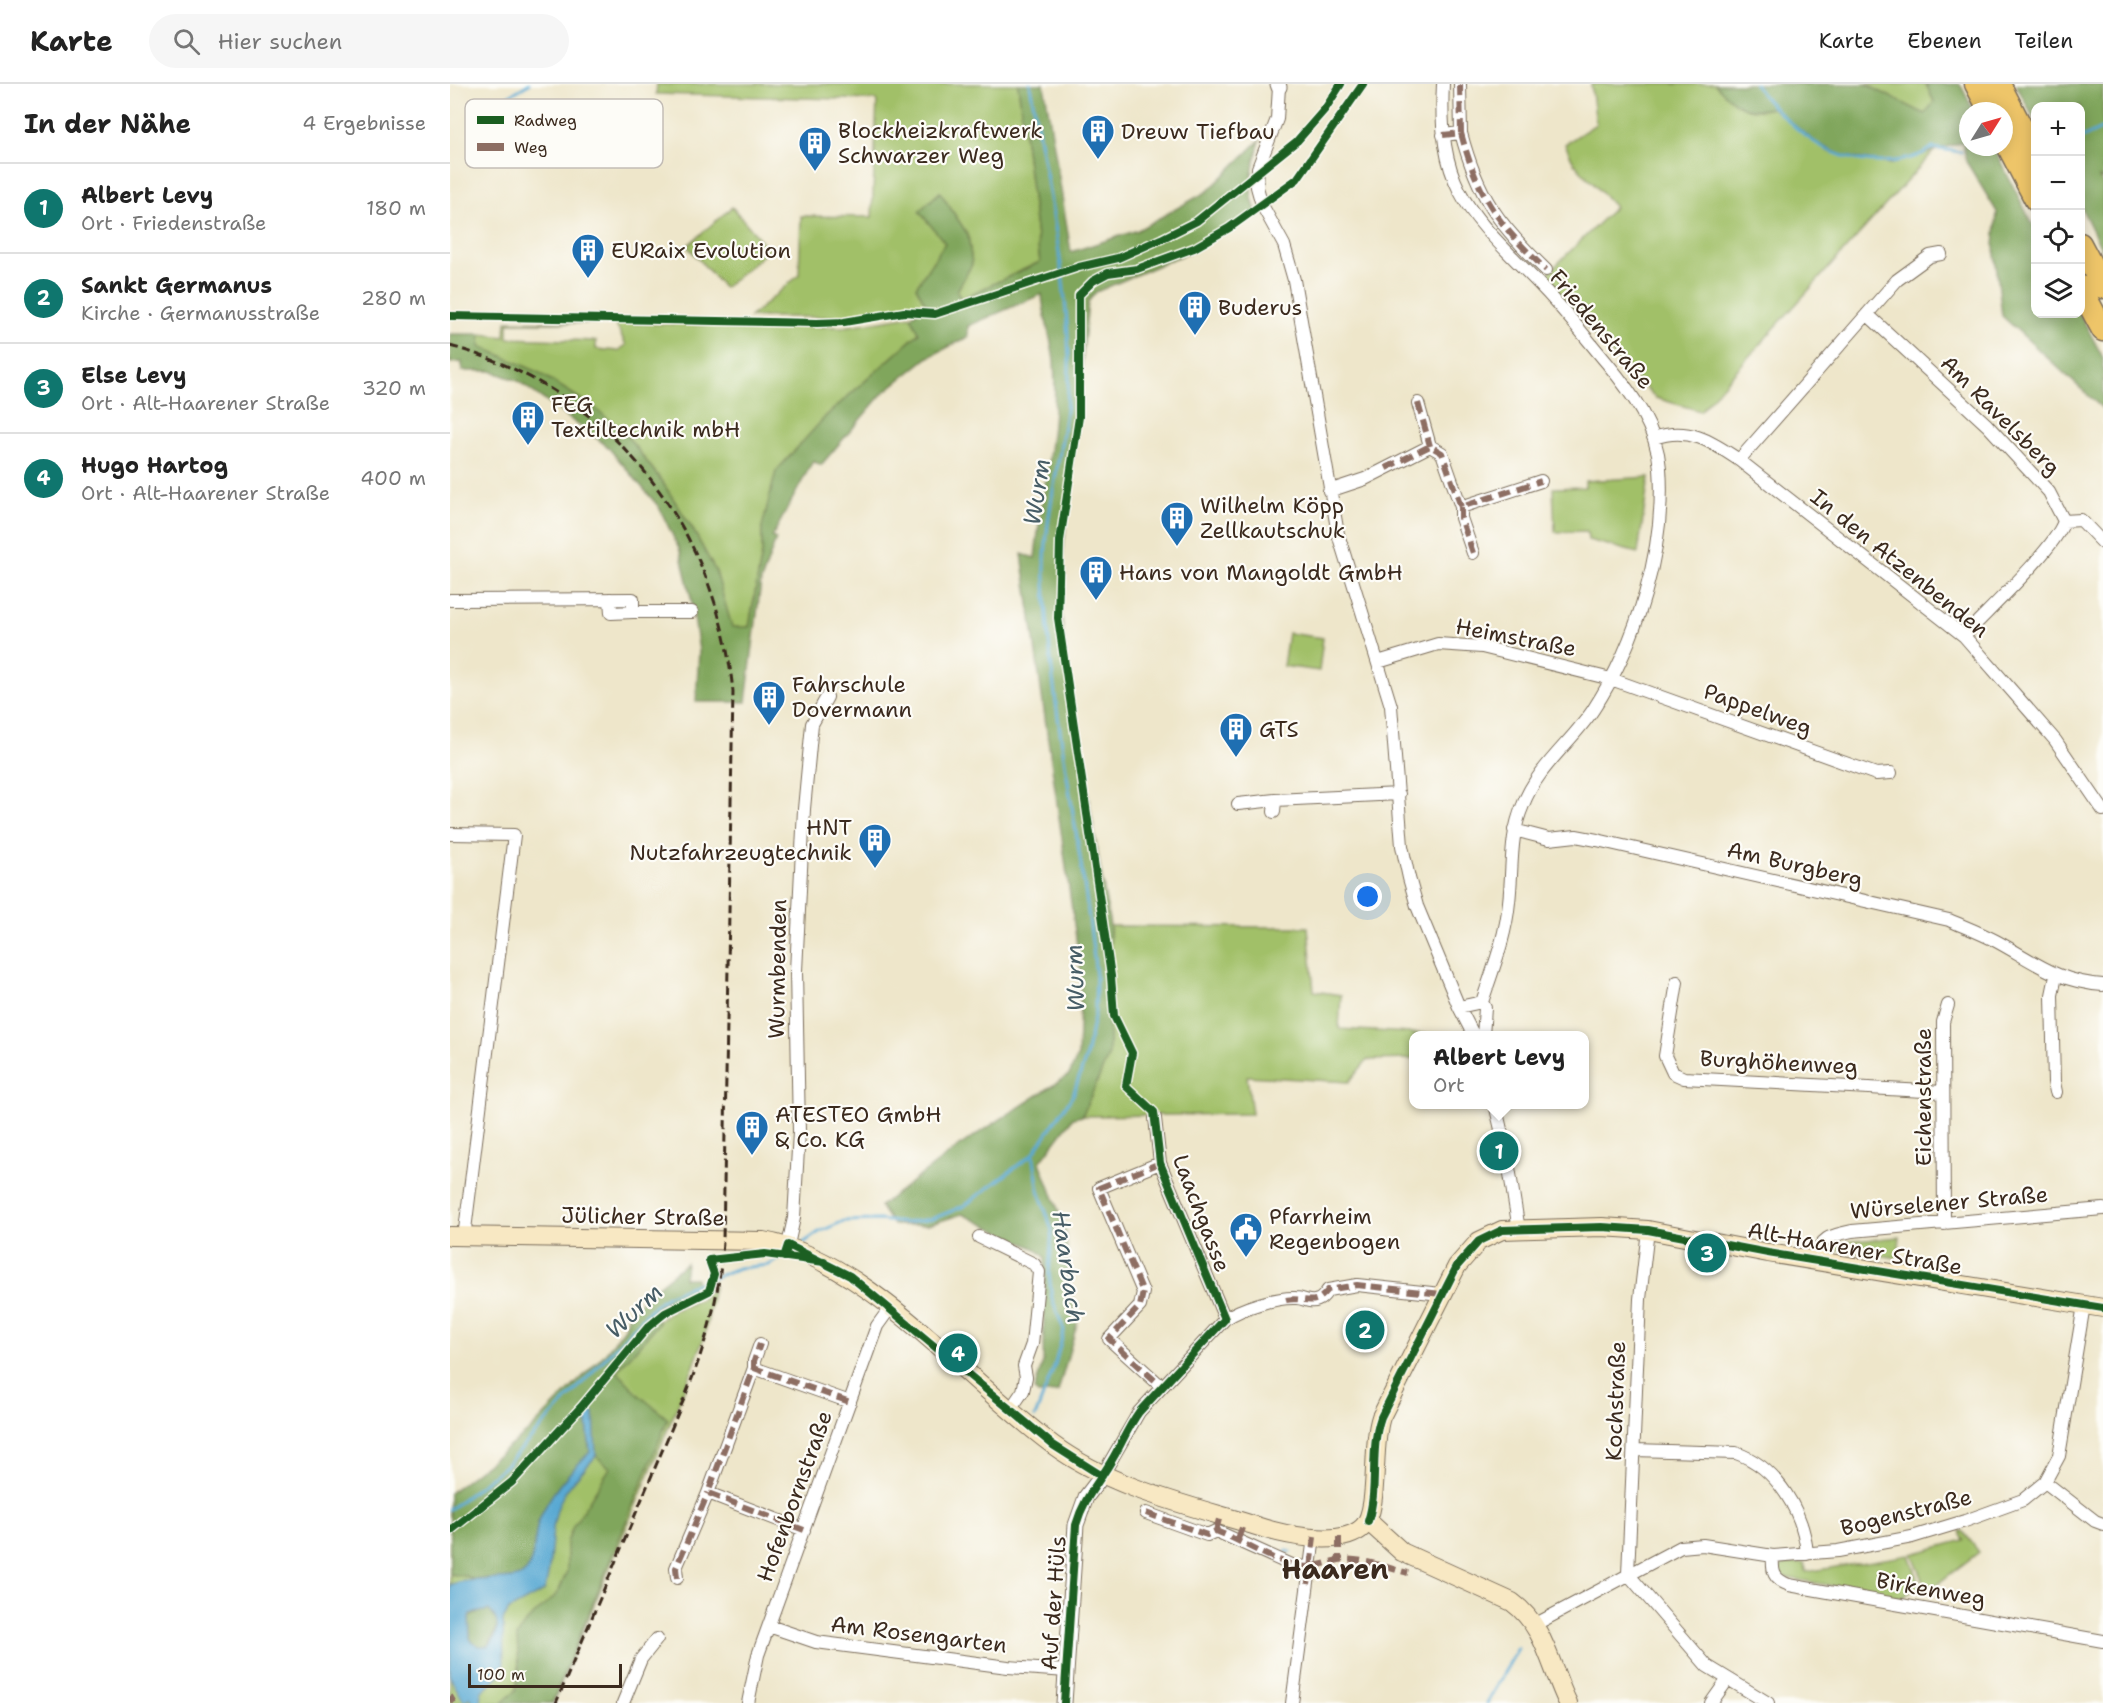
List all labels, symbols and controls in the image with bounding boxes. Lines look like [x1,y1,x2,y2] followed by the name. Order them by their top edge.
[149,14,569,68] search box
[30,22,113,60] text: Karte
[170,25,203,58] icon: search
[218,27,342,56] text: Hier suchen
[1819,27,1874,55] text: Karte
[1907,27,1982,55] text: Ebenen
[2015,27,2073,55] text: Teilen
[465,99,663,168] legend
[1959,102,2013,156] north arrow
[2031,102,2085,318] map controls
[2031,102,2085,156] button: +
[24,106,191,141] text: In der Nähe
[302,110,426,136] text: 4 Ergebnisse
[514,110,577,131] text: Radweg
[1080,113,1116,160] building icon: Dreuw Tiefbau
[838,116,1043,170] place label: Blockheizkraftwerk Schwarzer Weg
[1121,117,1275,146] place label: Dreuw Tiefbau
[797,125,833,172] building icon: Blockheizkraftwerk Schwarzer Weg
[514,137,548,158] text: Weg
[2031,156,2085,210] button: −
[81,181,213,210] text: Albert Levy
[39,195,48,221] text: 1
[366,195,426,221] text: 180 m
[81,210,266,236] text: Ort · Friedenstraße
[2031,210,2085,264] button: locate
[570,232,606,279] building icon: EURaix Evolution
[611,236,791,265] place label: EURaix Evolution
[1543,263,1660,395] street label: Friedenstraße
[2031,264,2085,318] button: layers
[81,271,272,300] text: Sankt Germanus
[37,285,51,311] text: 2
[361,285,426,311] text: 280 m
[1177,289,1213,336] building icon: Buderus
[1218,293,1302,322] place label: Buderus
[81,300,320,326] text: Kirche · Germanusstraße
[1934,349,2067,482] street label: Am Ravelsberg
[81,361,187,390] text: Else Levy
[37,375,51,401] text: 3
[362,375,426,401] text: 320 m
[81,390,330,416] text: Ort · Alt-Haarener Straße
[551,390,740,444] place label: FEG Textiltechnik mbH
[510,399,546,446] building icon: FEG Textiltechnik mbH
[81,451,228,480] text: Hugo Hartog
[1016,456,1058,528] water label: Wurm
[37,465,51,491] text: 4
[360,465,426,491] text: 400 m
[81,480,330,506] text: Ort · Alt-Haarener Straße
[1805,482,1995,644] street label: In den Atzenbenden
[1200,491,1345,545] place label: Wilhelm Köpp Zellkautschuk
[1159,500,1195,547] building icon: Wilhelm Köpp Zellkautschuk
[1078,554,1114,601] building icon: Hans von Mangoldt GmbH
[1119,558,1403,587] place label: Hans von Mangoldt GmbH
[1453,612,1579,663] street label: Heimstraße
[792,670,912,724] place label: Fahrschule Dovermann
[1700,676,1816,742] street label: Pappelweg
[751,679,787,726] building icon: Fahrschule Dovermann
[1218,711,1254,758] building icon: GTS
[1259,715,1299,744] place label: GTS
[629,813,852,867] place label: HNT Nutzfahrzeugtechnik
[857,822,893,869] building icon: HNT Nutzfahrzeugtechnik
[1724,835,1866,894] street label: Am Burgberg
[1353,882,1382,911] your location
[762,899,793,1039] street label: Wurmbenden
[1058,944,1092,1012] water label: Wurm
[1909,1028,1938,1166] street label: Eichenstraße
[1409,1031,1589,1109] popup
[1433,1043,1565,1072] text: Albert Levy
[1699,1044,1859,1081] street label: Burghöhenweg
[1433,1072,1465,1098] text: Ort
[775,1100,942,1154] place label: ATESTEO GmbH & Co. KG
[734,1109,770,1156] building icon: ATESTEO GmbH & Co. KG
[1480,1128,1518,1174] pin: 1
[1166,1150,1237,1276] street label: Laachgasse
[1849,1179,2049,1226] street label: Würselener Straße
[561,1201,725,1232] street label: Jülicher Straße
[1269,1202,1400,1256] place label: Pfarrheim Regenbogen
[1044,1209,1092,1325] water label: Haarbach
[1228,1211,1264,1258] public building icon: Pfarrheim Regenbogen
[1745,1215,1965,1282] street label: Alt-Haarener Straße
[1688,1230,1726,1276] pin: 3
[598,1276,670,1346] water label: Wurm
[1346,1308,1384,1352] pin: 2
[938,1330,978,1376] pin: 4
[1599,1341,1632,1461] street label: Kochstraße
[750,1407,839,1586] street label: Hofenbornstraße
[1837,1482,1975,1543] street label: Bogenstraße
[1034,1535,1073,1671] street label: Auf der Hüls
[1281,1550,1389,1588] district label: Haaren
[1874,1566,1988,1613] street label: Birkenweg
[829,1609,1009,1660] street label: Am Rosengarten
[468,1661,622,1688] scale bar
[477,1664,525,1685] text: 100 m

